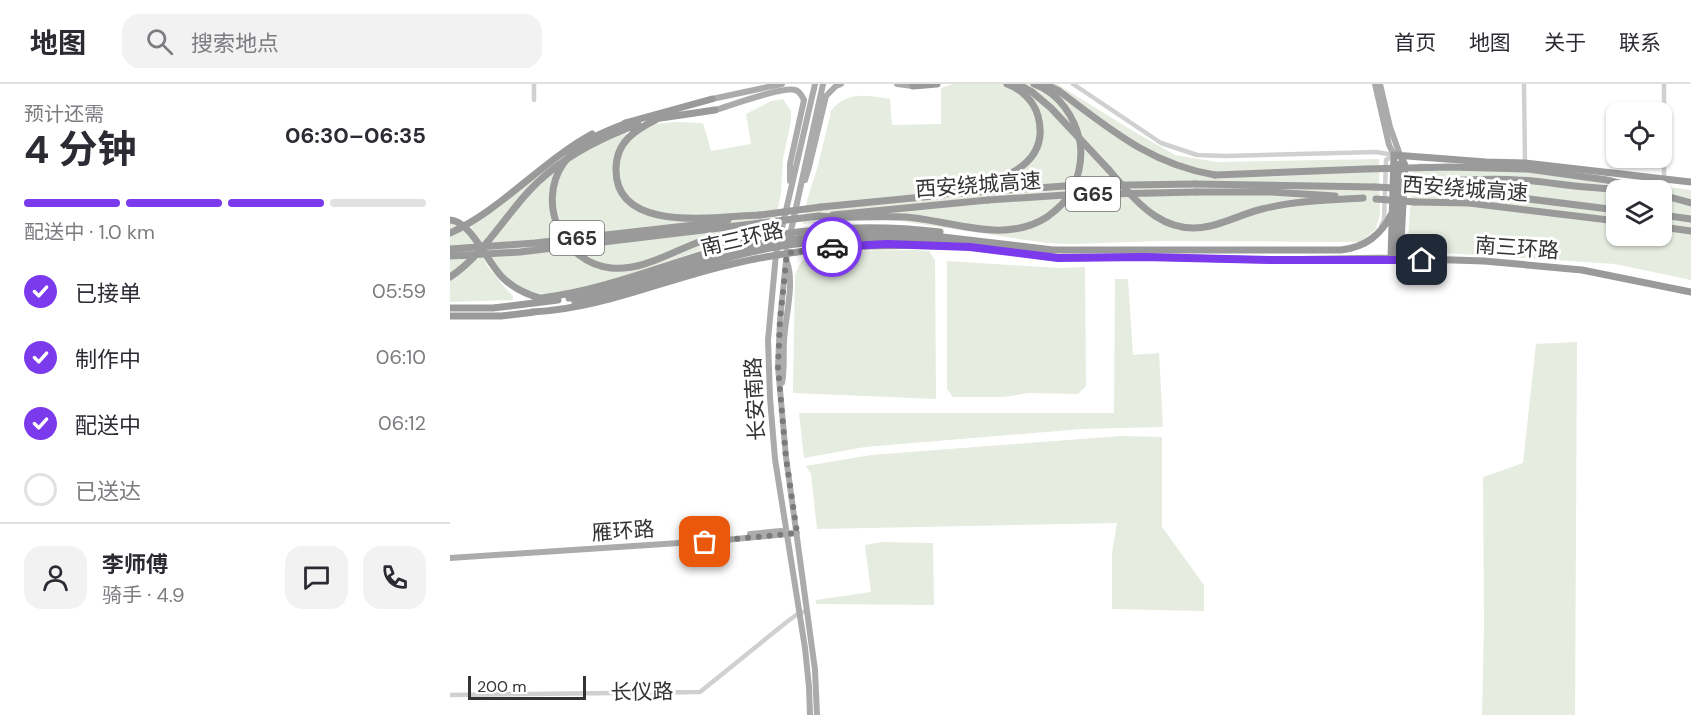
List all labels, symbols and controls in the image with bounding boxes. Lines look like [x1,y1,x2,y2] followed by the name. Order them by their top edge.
[122,14,542,68] search box
[30,25,86,62] text: 地图
[143,25,176,58] icon: search
[191,29,279,58] text: 搜索地点
[1394,29,1436,57] text: 首页
[1469,29,1511,57] text: 地图
[1544,29,1586,57] text: 关于
[1619,29,1661,57] text: 联系
[24,101,104,127] text: 预计还需
[1606,102,1672,246] map controls
[1606,102,1672,168] button: locate
[285,121,426,150] text: 06:30–06:35
[24,124,137,175] text: 4 分钟
[914,167,1042,203] street label: 西安绕城高速
[1401,171,1529,207] street label: 西安绕城高速
[1066,177,1120,211] road number: G65
[1606,180,1672,246] button: layers
[698,216,786,262] street label: 南三环路
[802,217,862,277] courier
[24,219,155,245] text: 配送中 · 1.0 km
[550,221,604,255] road number: G65
[816,231,849,264] icon: car
[1474,231,1560,265] street label: 南三环路
[1396,234,1447,285] pin
[1405,243,1438,276] icon: home
[24,275,57,308] icon: check
[372,278,426,304] text: 05:59
[75,279,141,308] text: 已接单
[24,341,57,374] icon: check
[376,344,426,370] text: 06:10
[75,345,141,374] text: 制作中
[739,356,771,442] street label: 长安南路
[24,407,57,440] icon: check
[378,410,426,436] text: 06:12
[75,411,141,440] text: 配送中
[75,477,141,506] text: 已送达
[591,515,655,547] street label: 雁环路
[679,516,730,567] pin
[688,525,721,558] icon: bag
[24,546,87,609] button: person
[285,546,348,609] button: chat
[363,546,426,609] button: phone
[102,550,168,579] text: 李师傅
[102,582,185,608] text: 骑手 · 4.9
[468,673,586,700] scale bar
[477,676,526,697] text: 200 m
[610,677,674,707] street label: 长仪路

